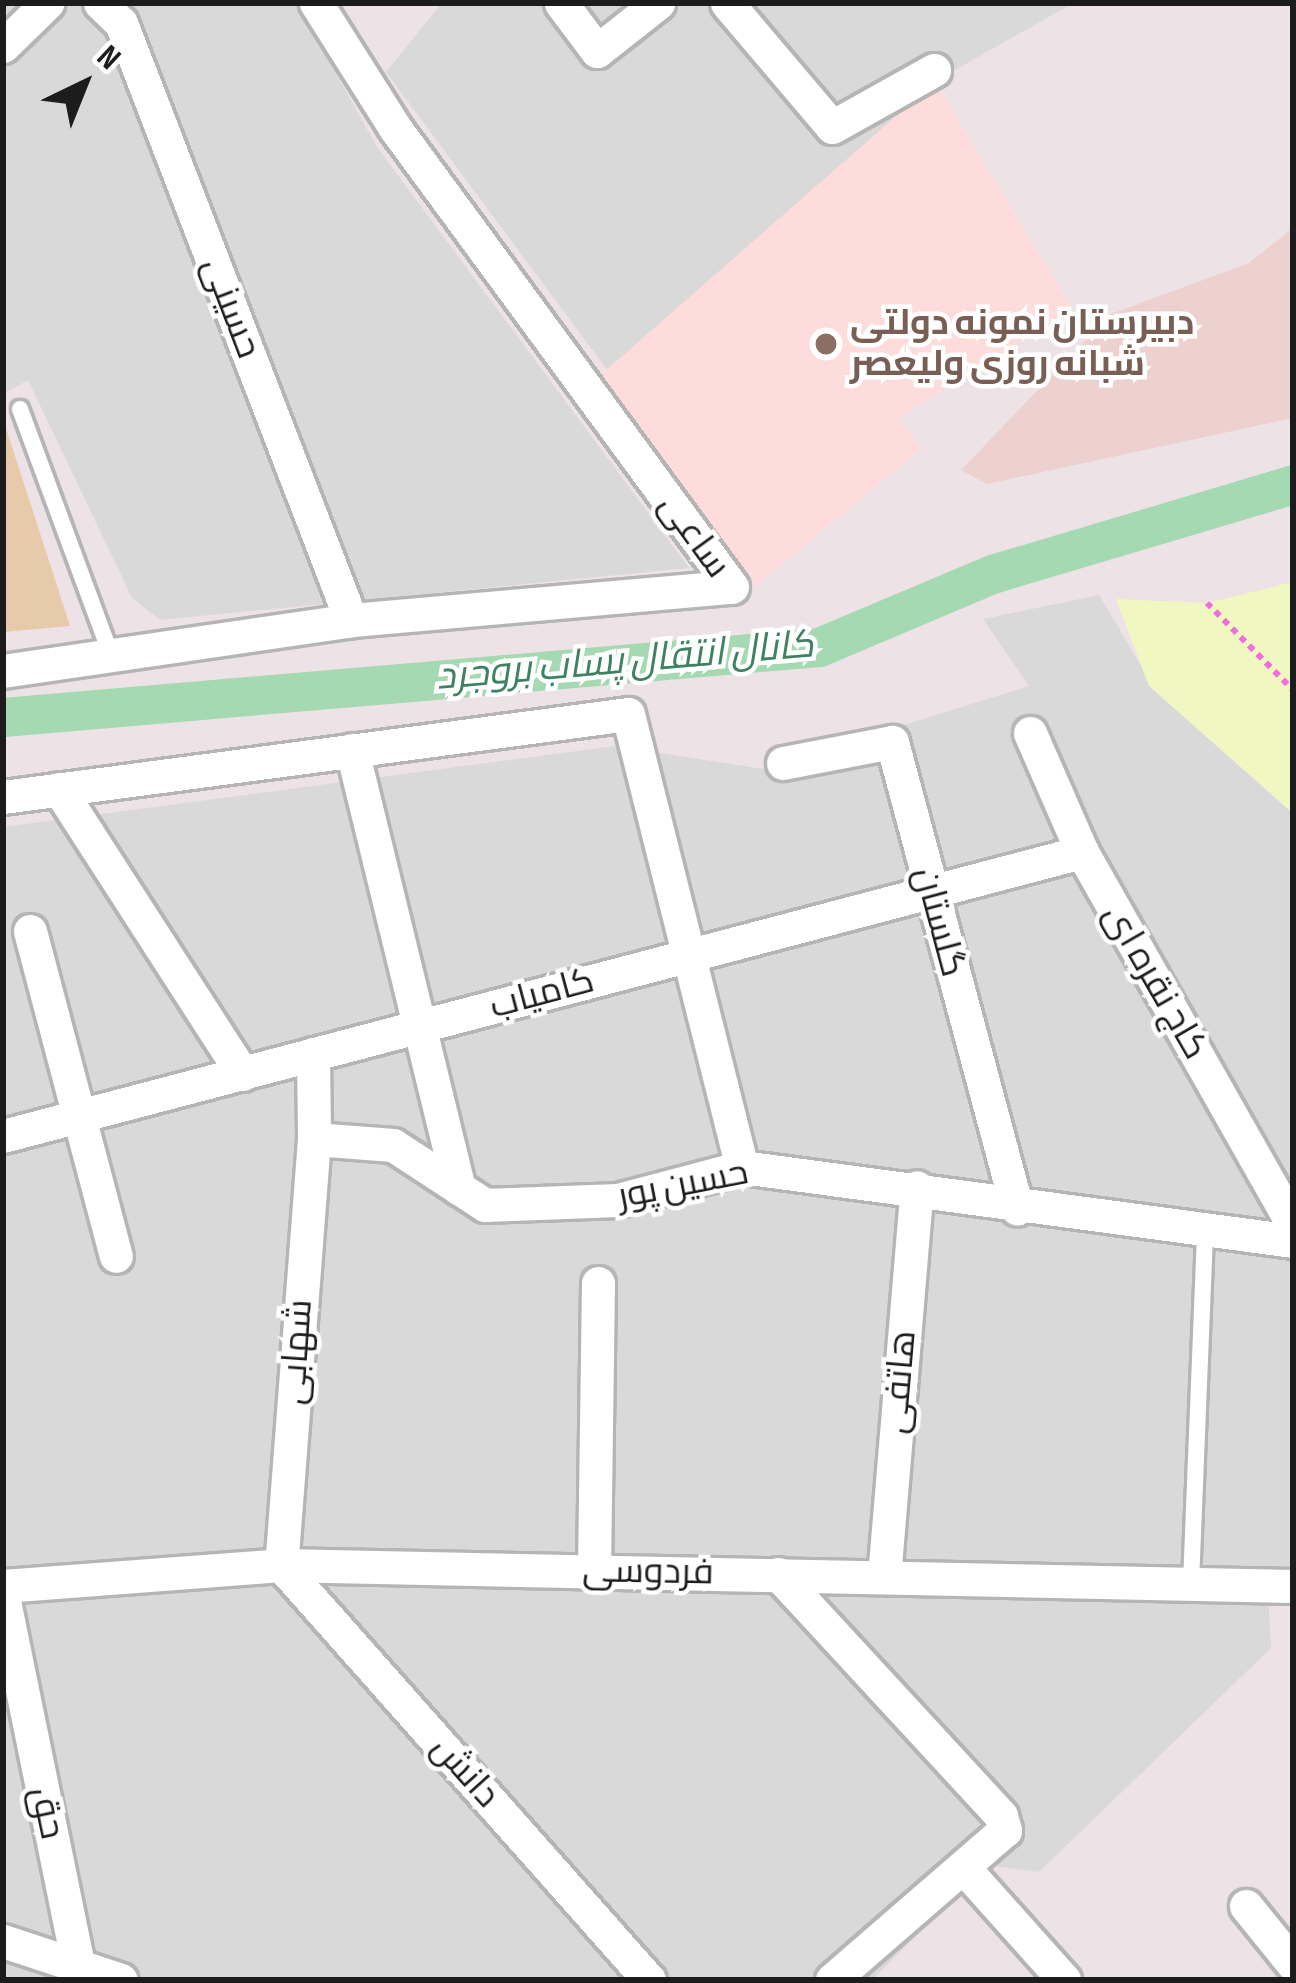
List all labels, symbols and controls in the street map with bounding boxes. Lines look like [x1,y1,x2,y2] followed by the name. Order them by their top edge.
[24,24,144,144] north arrow
[88,37,129,78] text: N
[192,252,270,364] street label: حسینی
[850,301,1194,386] place label: دبیرستان نمونه دولتی شبانه روزی ولیعصر
[813,331,839,357] marker: دبیرستان نمونه دولتی شبانه روزی ولیعصر
[649,485,739,587] street label: ساعی
[434,622,816,702] water label: کانال انتقال پساب بروجرد
[904,863,974,981] street label: گلستان
[1093,897,1217,1067] street label: کاج نقره ای
[485,959,599,1029] street label: کامیاب
[614,1151,752,1219] street label: حسین پور
[272,1298,322,1406] street label: شهابی
[874,1328,926,1436] street label: هاتفی
[582,1549,714,1595] street label: فردوسی
[422,1727,508,1817] street label: دانش
[20,1783,74,1843] street label: حق

